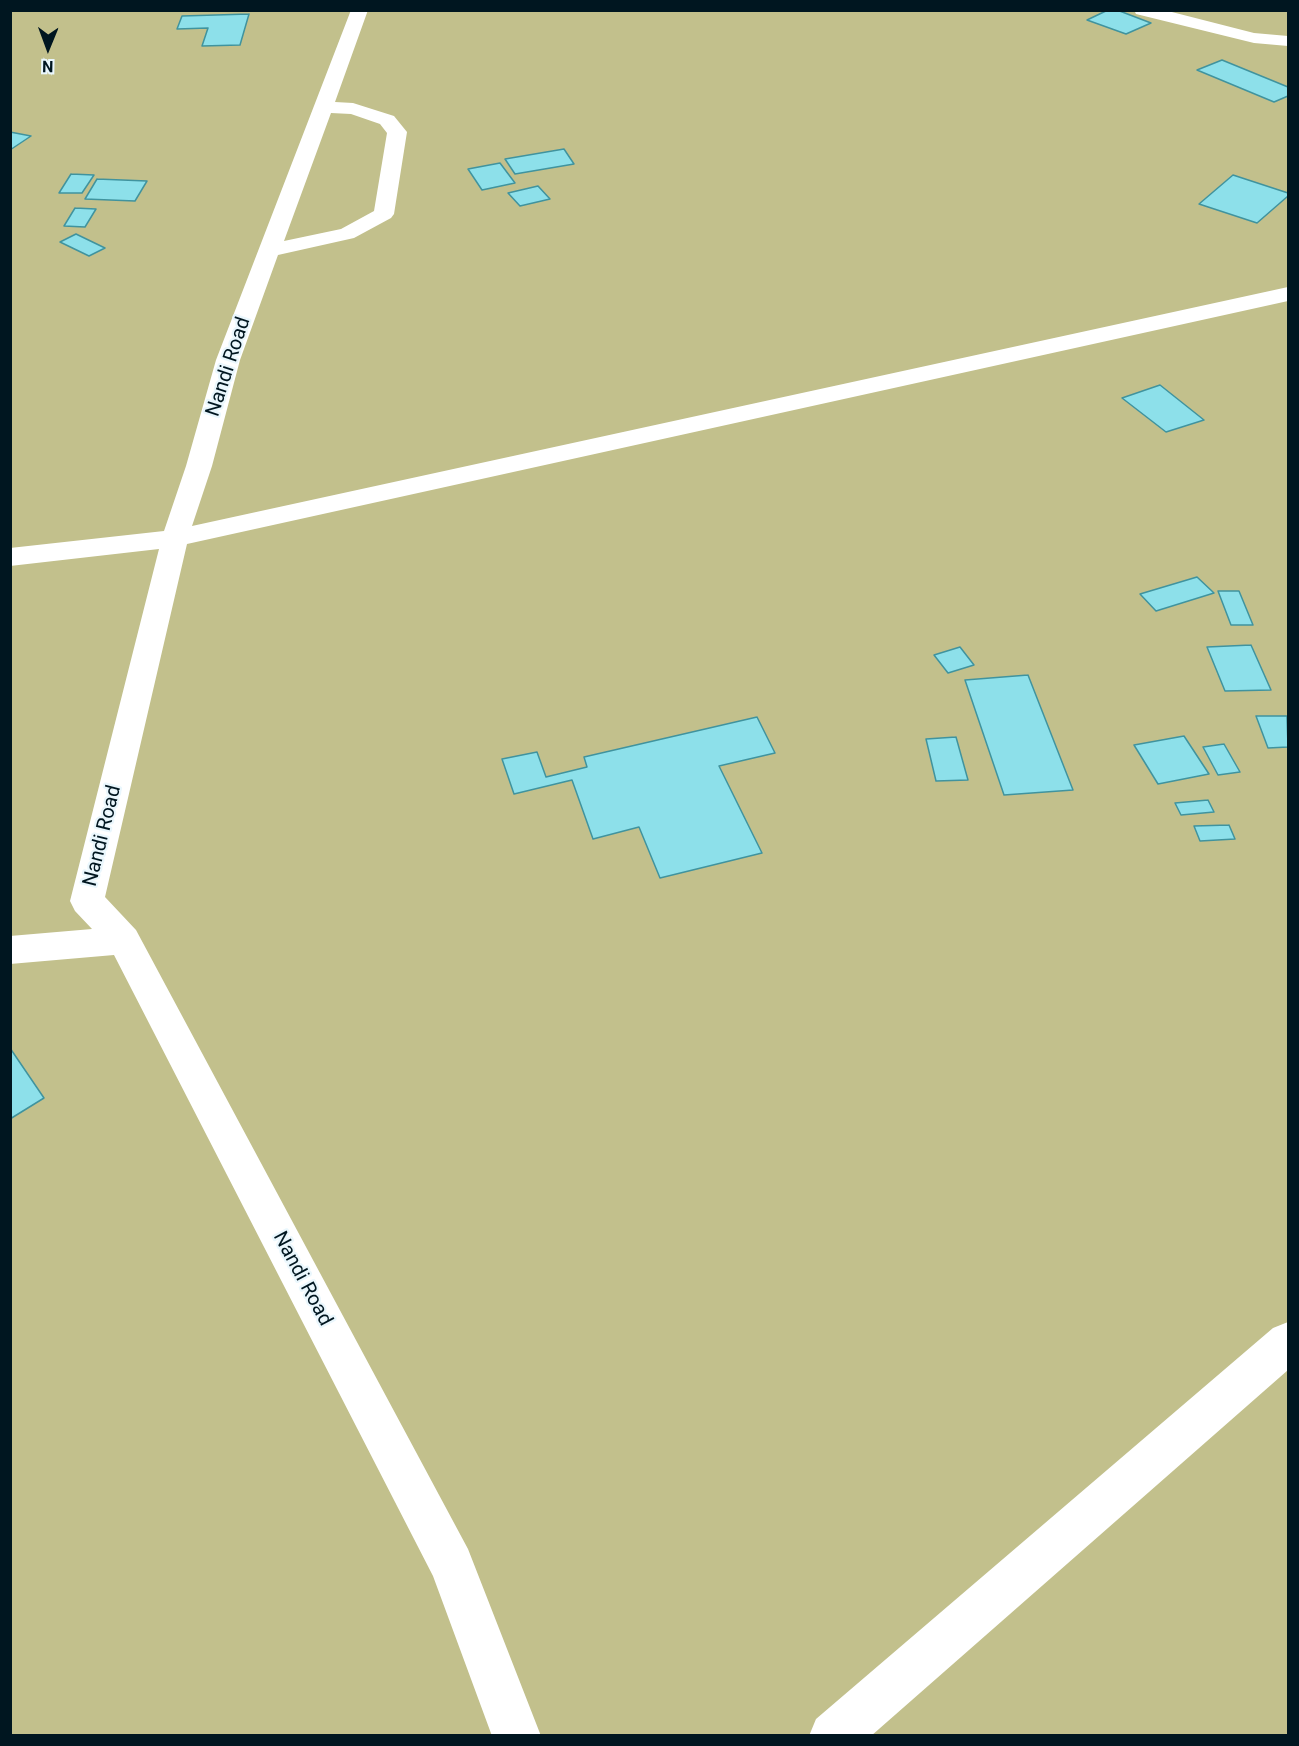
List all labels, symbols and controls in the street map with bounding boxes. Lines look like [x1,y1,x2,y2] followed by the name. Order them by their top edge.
[18,18,78,78] north arrow
[42,57,53,76] text: N
[202,314,256,420] street label: Nandi Road
[79,783,127,889] street label: Nandi Road
[267,1228,337,1330] street label: Nandi Road

